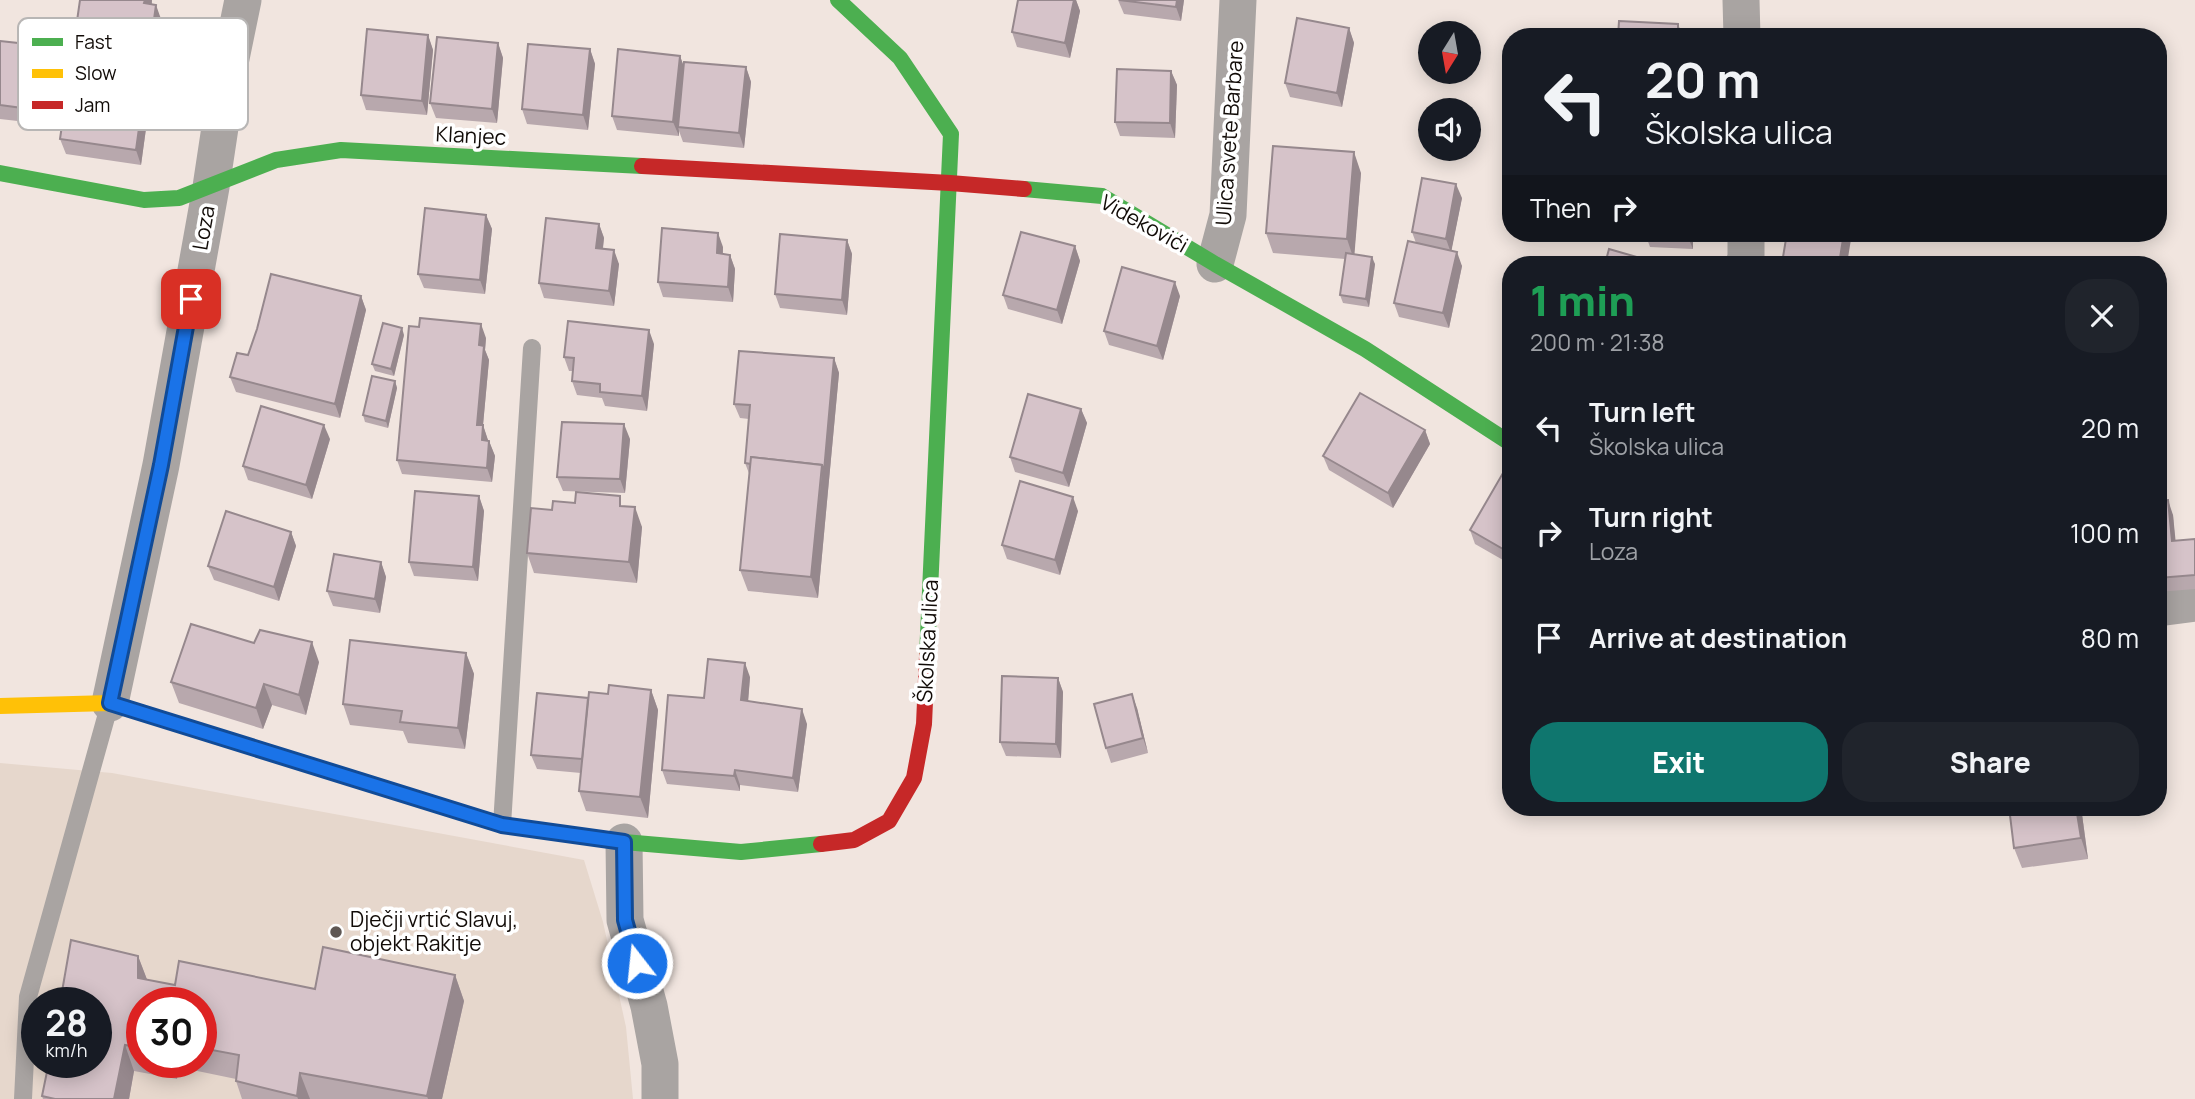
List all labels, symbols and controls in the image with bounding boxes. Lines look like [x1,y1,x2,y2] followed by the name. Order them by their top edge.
[18,18,248,130] legend
[1418,21,1480,84] north arrow
[1418,21,1481,161] map controls
[75,29,112,55] text: Fast
[1209,39,1249,226] street label: Ulica svete Barbare
[1645,46,1760,113] text: 20 m
[1530,56,1621,147] icon: left
[75,60,117,86] text: Slow
[75,92,110,118] text: Jam
[1418,98,1481,161] button: sound
[1645,110,1833,154] text: Školska ulica
[435,119,507,151] street label: Klanjec
[1096,188,1193,259] street label: Videkovići
[1605,189,1643,227] icon: right
[1530,190,1591,226] text: Then
[185,203,221,252] street label: Loza
[161,269,221,329] pin
[1530,271,1635,329] text: 1 min
[2065,279,2139,353] button: close
[172,280,210,318] icon: arrive
[1530,326,1665,358] text: 200 m · 21:38
[1589,394,1696,430] text: Turn left
[1530,409,1568,447] icon: left
[2081,410,2139,446] text: 20 m
[1589,430,1724,462] text: Školska ulica
[1589,499,1713,535] text: Turn right
[1530,514,1568,552] icon: right
[2070,515,2139,551] text: 100 m
[1589,535,1638,567] text: Loza
[910,579,944,703] street label: Školska ulica
[1530,619,1568,657] icon: arrive
[1589,620,1847,656] text: Arrive at destination
[2081,620,2139,656] text: 80 m
[1530,722,1828,802] button: Exit
[1842,722,2139,802] button: Share
[350,905,518,957] place label: Dječji vrtić Slavuj, objekt Rakitje
[328,924,344,940] marker: Dječji vrtić Slavuj, objekt Rakitje
[600,926,674,1000] position arrow
[126,987,217,1078] speed limit sign: 30
[45,999,88,1047] text: 28
[46,1038,87,1062] text: km/h

